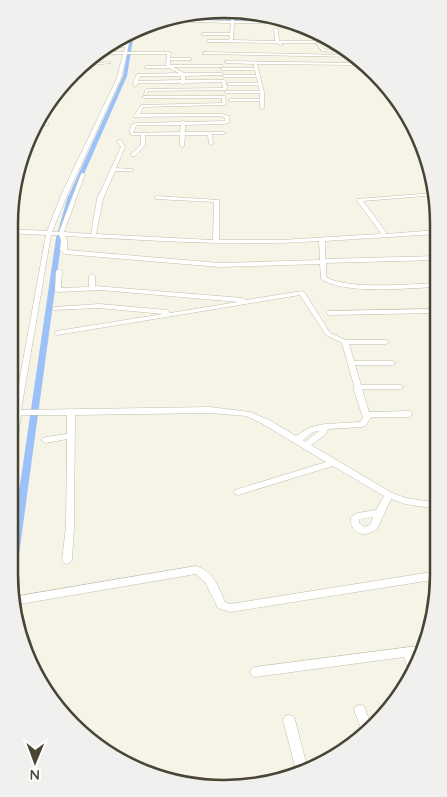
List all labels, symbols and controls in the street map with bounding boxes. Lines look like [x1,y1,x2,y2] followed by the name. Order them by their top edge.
[10,737,60,787] north arrow
[29,766,40,784] text: N

